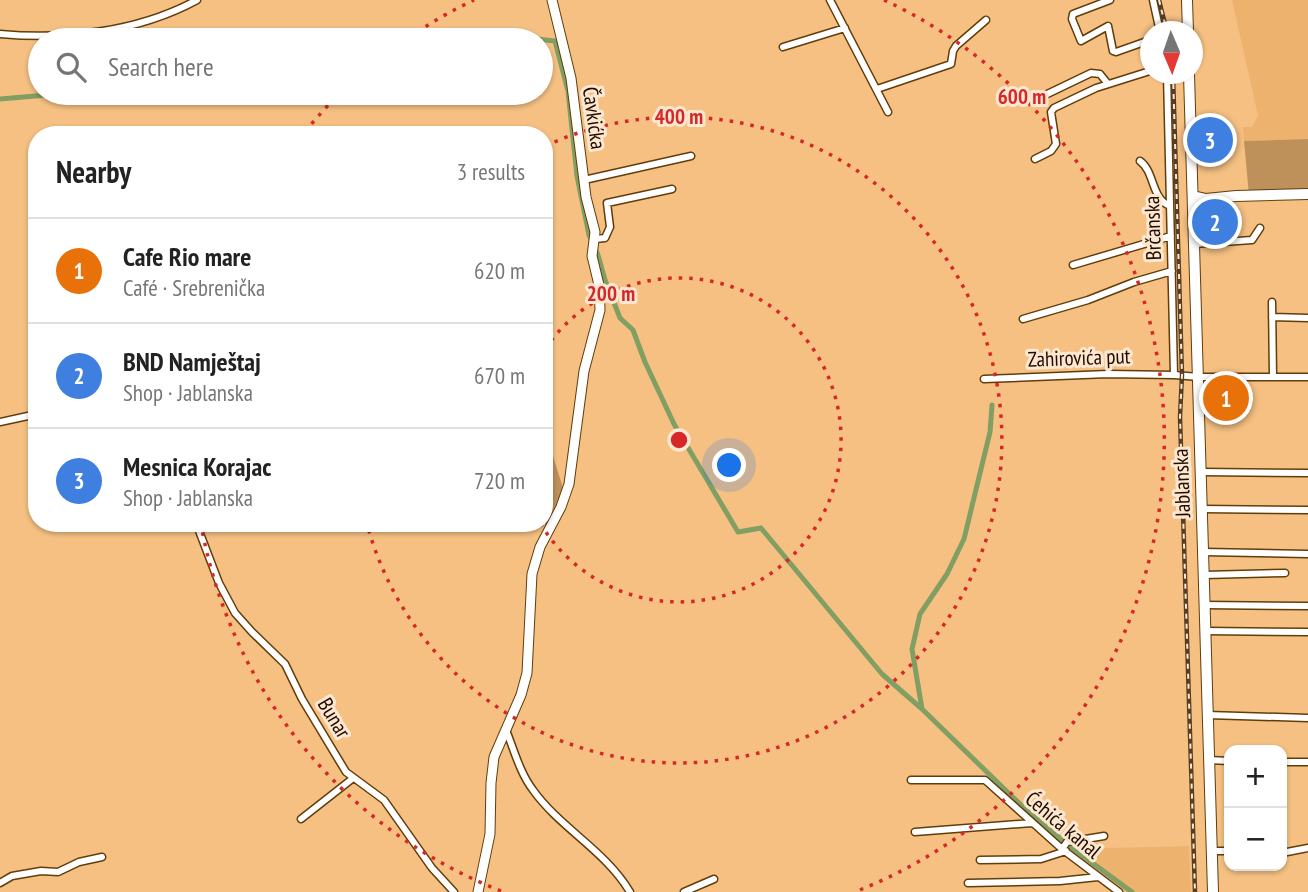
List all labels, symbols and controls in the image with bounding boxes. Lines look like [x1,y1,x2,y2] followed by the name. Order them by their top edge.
[1140,21,1203,84] north arrow
[28,28,553,105] search box
[52,48,90,86] icon: search
[108,50,214,83] text: Search here
[998,83,1046,110] text: 600 m
[577,85,612,151] street label: Čavkićka
[655,103,703,130] text: 400 m
[1187,114,1233,166] pin: 3
[56,152,131,191] text: Nearby
[457,157,525,186] text: 3 results
[1138,195,1167,261] street label: Brčanska
[1192,196,1238,248] pin: 2
[123,240,251,273] text: Cafe Rio mare
[74,256,85,285] text: 1
[474,256,525,285] text: 620 m
[123,273,265,302] text: Café · Srebrenička
[587,280,635,307] text: 200 m
[1027,342,1131,373] street label: Zahirovića put
[123,345,261,378] text: BND Namještaj
[74,361,85,390] text: 2
[474,361,525,390] text: 670 m
[1203,372,1249,424] pin: 1
[123,378,253,407] text: Shop · Jablanska
[667,428,691,452] centre of rings
[712,448,746,482] your location
[1167,448,1196,519] street label: Jablanska
[123,450,271,483] text: Mesnica Korajac
[74,466,85,495] text: 3
[474,466,525,495] text: 720 m
[123,483,253,512] text: Shop · Jablanska
[312,693,357,743] street label: Bunar
[1224,745,1287,871] map controls
[1224,745,1287,808] button: +
[1020,785,1107,864] street label: Ćehića kanal
[1224,808,1287,871] button: −

